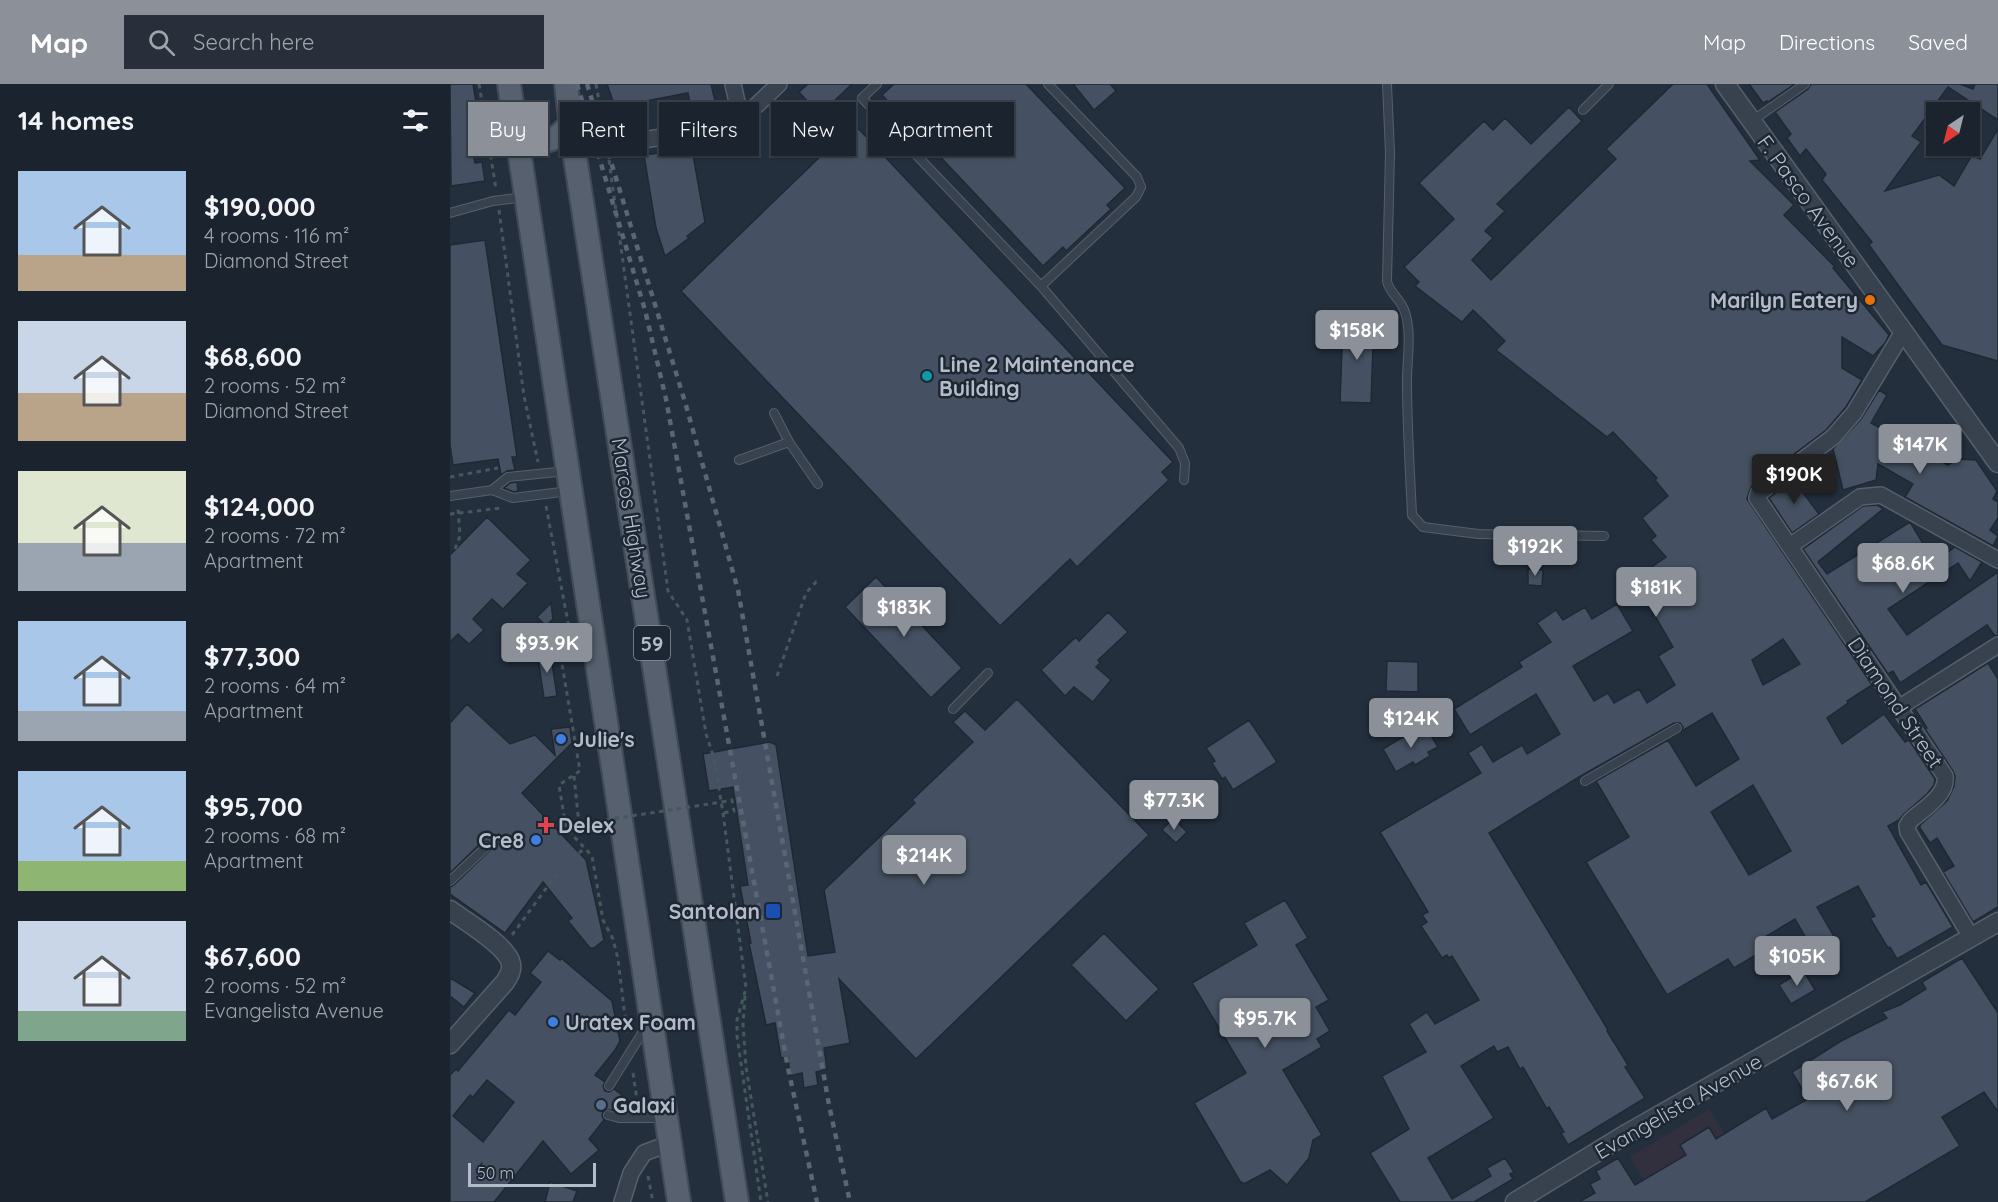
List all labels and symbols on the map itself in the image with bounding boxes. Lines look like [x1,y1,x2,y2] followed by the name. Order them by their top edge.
[1926,102,1980,156] north arrow
[1752,130,1866,272] street label: F. Pasco Avenue
[1710,287,1858,313] place label: Marilyn Eatery
[1863,293,1877,307] marker: Marilyn Eatery
[1315,310,1399,361] pin: $158K
[939,351,1135,401] place label: Line 2 Maintenance Building
[920,369,934,383] marker: Line 2 Maintenance Building
[1878,424,1962,475] pin: $147K
[606,436,658,600] street label: Marcos Highway
[1752,454,1836,505] pin: $190K
[1493,526,1577,577] pin: $192K
[1854,543,1952,594] pin: $68.6K
[1614,567,1698,618] pin: $181K
[862,587,946,638] pin: $183K
[498,623,596,674] pin: $93.9K
[634,626,670,660] road number: 59
[1843,632,1949,772] street label: Diamond Street
[1369,698,1453,749] pin: $124K
[573,726,635,752] place label: Julie's
[554,732,568,746] marker: Julie's
[1125,780,1223,831] pin: $77.3K
[558,812,614,838] place label: Delex
[539,818,553,832] marker: Delex
[478,827,524,853] place label: Cre8
[529,833,543,847] marker: Cre8
[882,835,966,886] pin: $214K
[669,898,760,924] place label: Santolan
[764,902,782,920] marker: Santolan
[1755,936,1839,987] pin: $105K
[1216,998,1314,1049] pin: $95.7K
[565,1009,696,1035] place label: Uratex Foam
[546,1015,560,1029] marker: Uratex Foam
[1590,1048,1766,1164] street label: Evangelista Avenue
[1798,1061,1896,1112] pin: $67.6K
[613,1092,675,1118] place label: Galaxi
[594,1098,608,1112] marker: Galaxi
[468,1160,596,1188] scale bar

